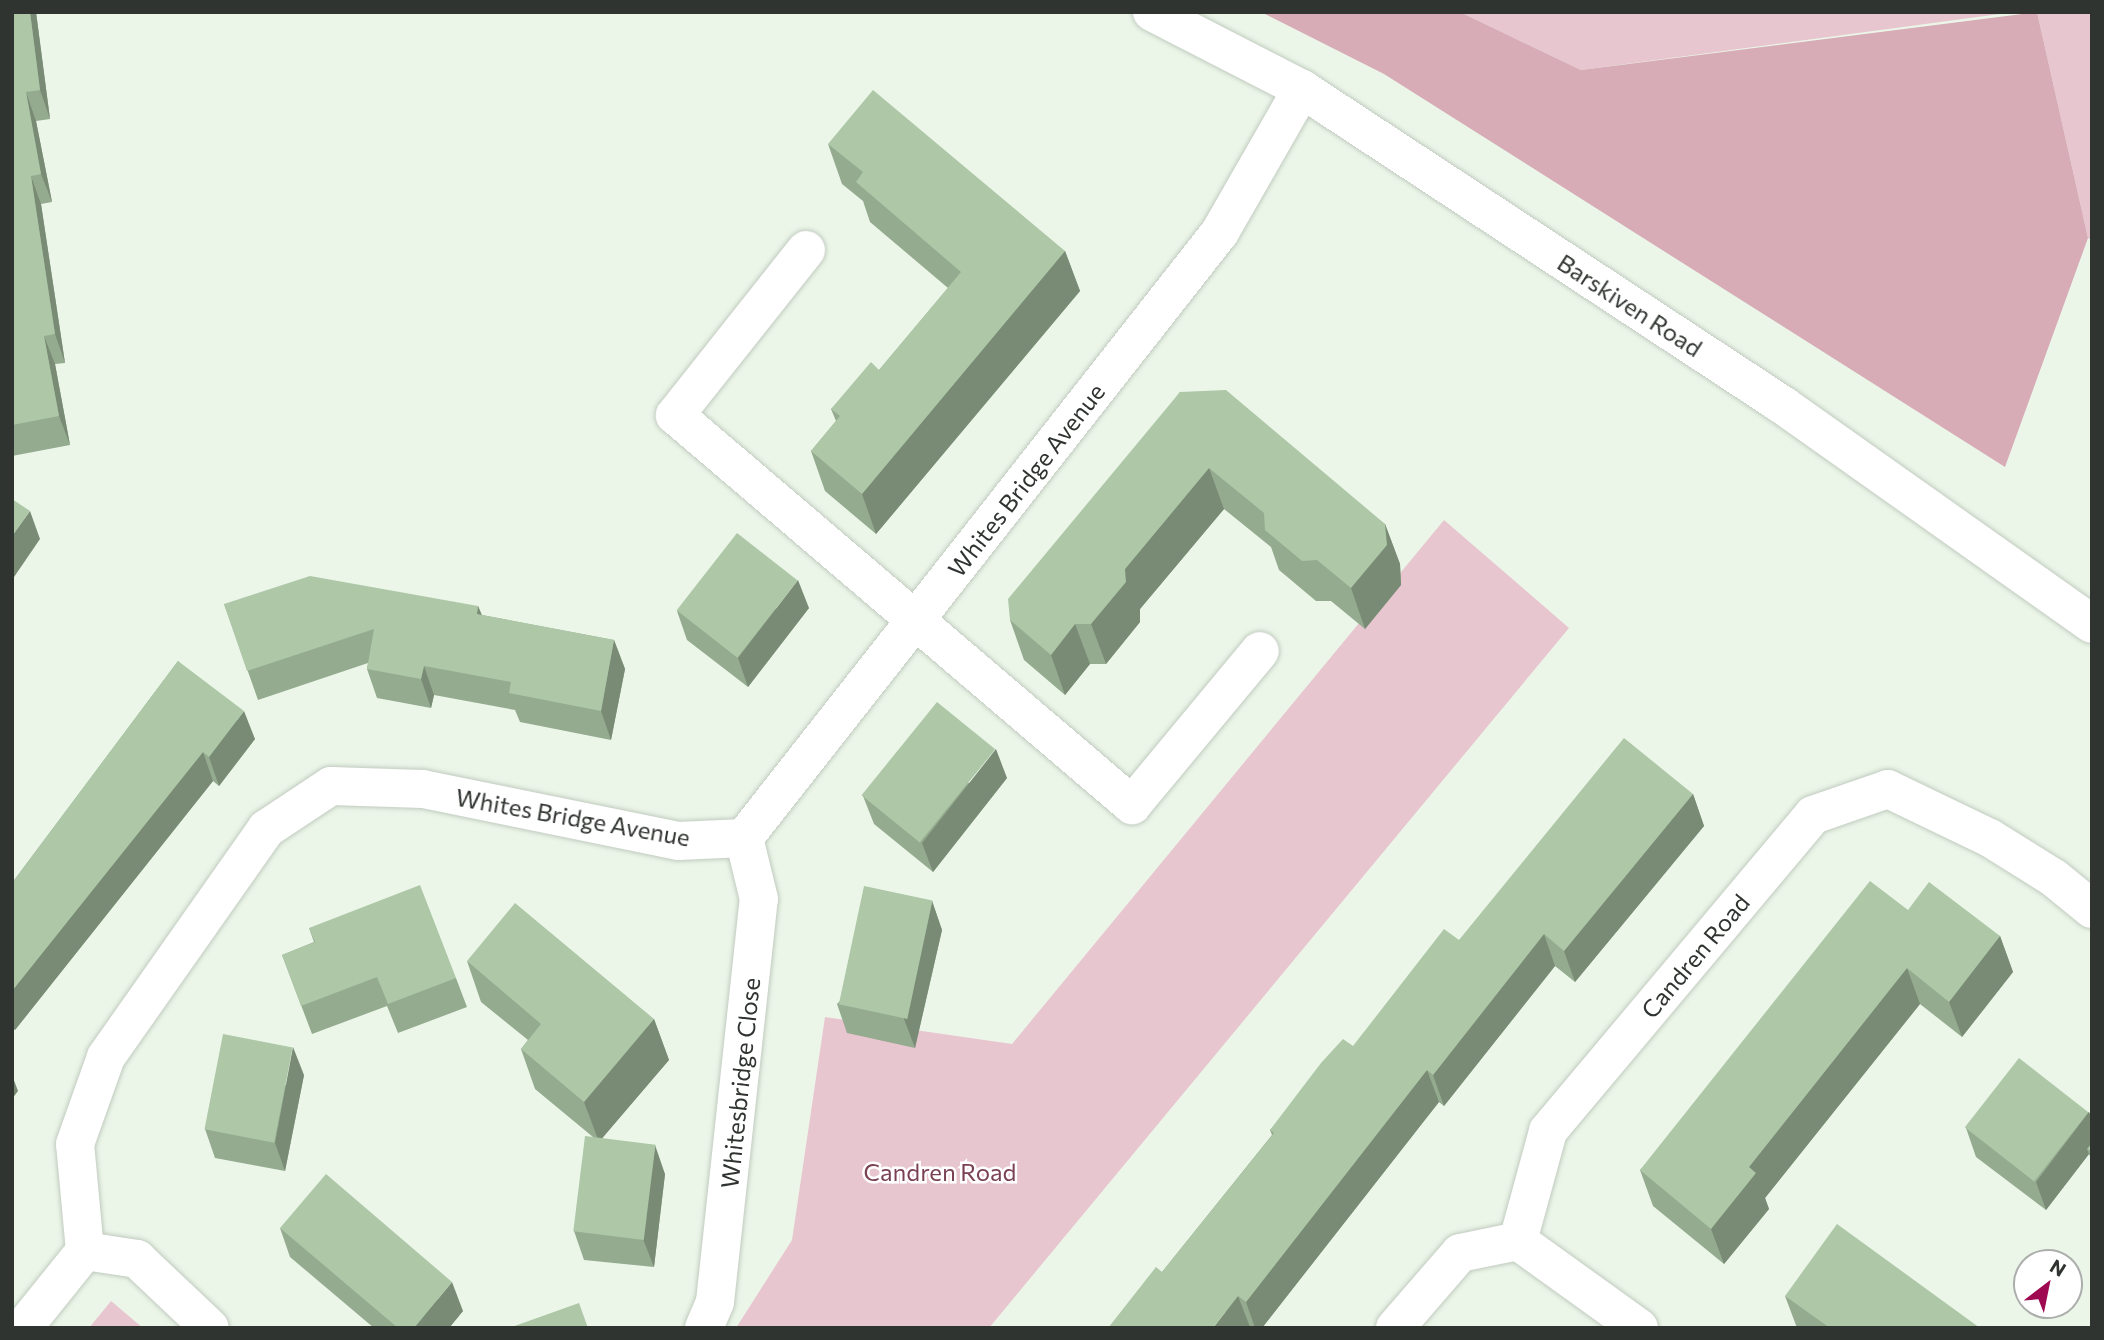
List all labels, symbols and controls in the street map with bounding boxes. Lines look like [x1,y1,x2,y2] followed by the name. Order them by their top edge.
[1552,248,1708,362] street label: Barskiven Road
[942,378,1110,582] street label: Whites Bridge Avenue
[454,782,692,852] street label: Whites Bridge Avenue
[1635,888,1755,1024] street label: Candren Road
[715,976,765,1190] street label: Whitesbridge Close
[864,1158,1016,1186] park label: Candren Road
[2013,1249,2083,1319] north arrow
[2046,1254,2070,1281] text: N

